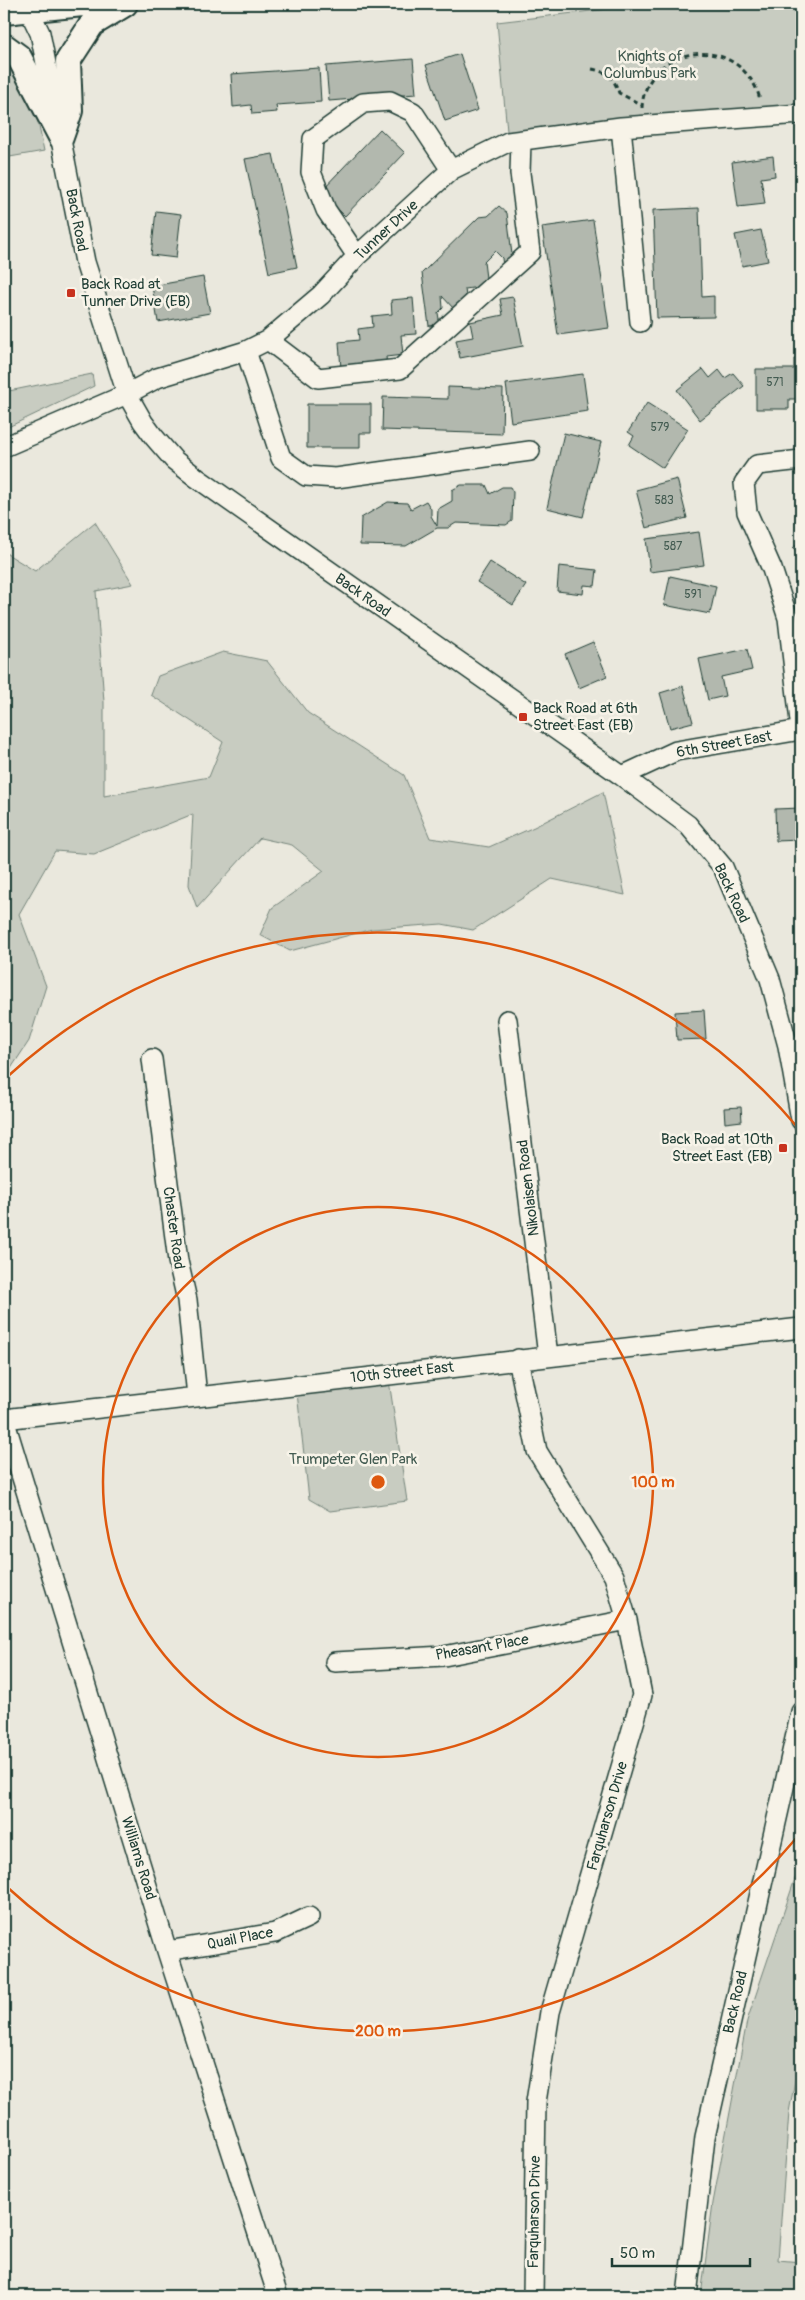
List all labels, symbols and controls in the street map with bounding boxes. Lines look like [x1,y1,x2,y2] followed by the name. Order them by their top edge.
[604,47,697,83] park label: Knights of Columbus Park
[61,187,92,253] street label: Back Road
[350,196,423,265] street label: Tunner Drive
[81,275,191,311] place label: Back Road at Tunner Drive (EB)
[65,287,77,299] marker: Back Road at Tunner Drive (EB)
[766,375,784,390] house number: 571
[650,420,670,435] house number: 579
[654,493,674,508] house number: 583
[664,539,683,554] house number: 587
[331,569,394,621] street label: Back Road
[684,587,702,602] house number: 591
[533,699,638,735] place label: Back Road at 6th Street East (EB)
[517,711,529,723] marker: Back Road at 6th Street East (EB)
[675,727,774,762] street label: 6th Street East
[709,860,754,926] street label: Back Road
[661,1130,773,1166] place label: Back Road at 10th Street East (EB)
[513,1139,544,1237] street label: Nikolaisen Road
[777,1142,789,1154] marker: Back Road at 10th Street East (EB)
[158,1186,189,1271] street label: Chaster Road
[349,1358,456,1387] street label: 10th Street East
[289,1450,418,1469] park label: Trumpeter Glen Park
[369,1473,387,1491] centre of rings
[632,1473,674,1492] text: 100 m
[434,1630,531,1665] street label: Pheasant Place
[583,1759,632,1873] street label: Farquharson Drive
[117,1814,160,1902] street label: Williams Road
[205,1923,275,1954] street label: Quail Place
[719,1969,752,2035] street label: Back Road
[355,2022,401,2041] text: 200 m
[524,2155,545,2269] street label: Farquharson Drive
[612,2235,750,2267] scale bar
[620,2244,655,2263] text: 50 m

